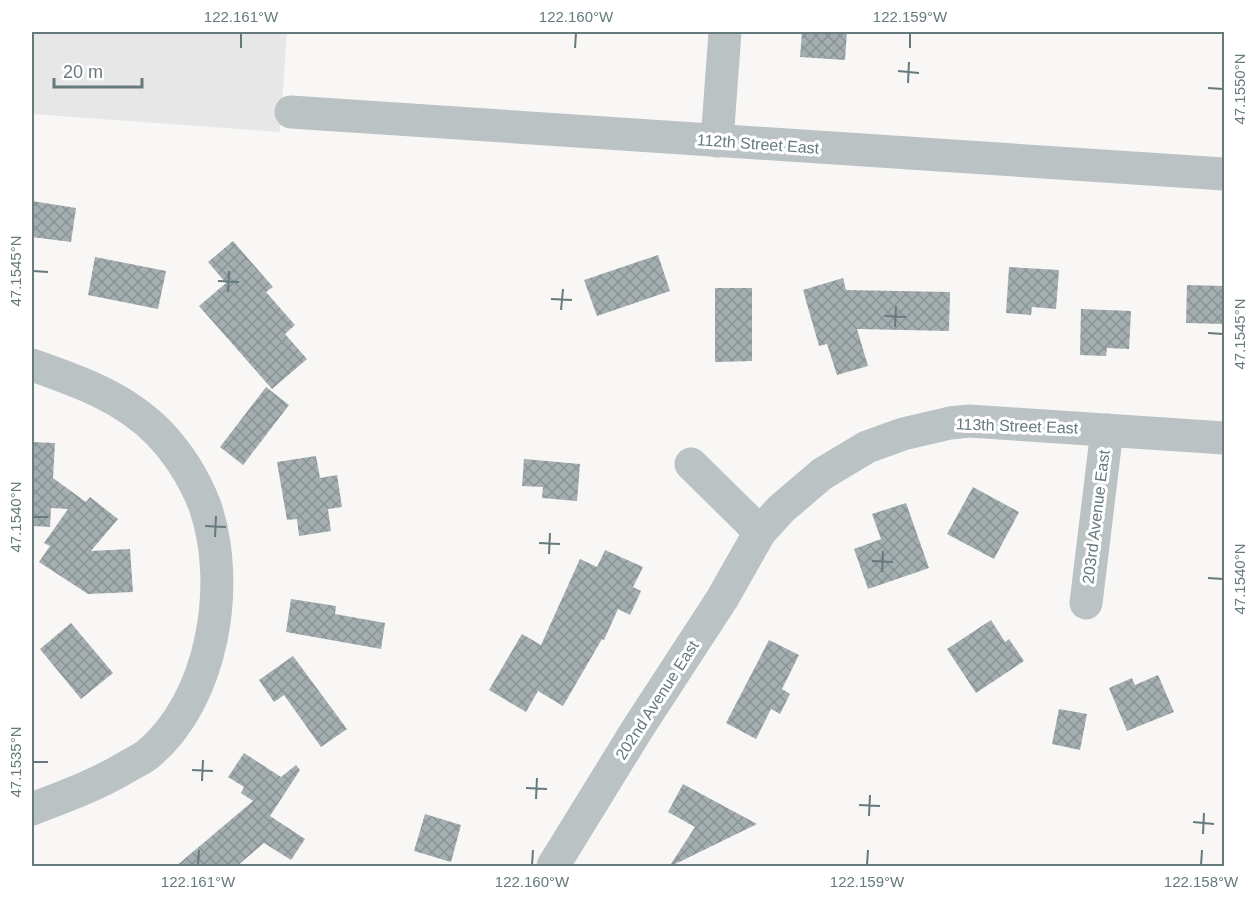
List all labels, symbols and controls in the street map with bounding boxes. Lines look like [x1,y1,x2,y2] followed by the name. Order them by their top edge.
[204,8,279,25] text: 122.161°W
[539,8,614,25] text: 122.160°W
[873,8,948,25] text: 122.159°W
[54,51,142,89] scale bar
[1231,53,1248,125] text: 47.1550°N
[63,62,103,82] text: 20 m
[696,131,820,157] street label: 112th Street East
[7,235,24,307] text: 47.1545°N
[1231,298,1248,370] text: 47.1545°N
[956,415,1079,437] street label: 113th Street East
[1079,448,1113,585] street label: 203rd Avenue East
[7,481,24,553] text: 47.1540°N
[1231,543,1248,615] text: 47.1540°N
[612,637,702,763] street label: 202nd Avenue East
[7,726,24,798] text: 47.1535°N
[161,873,236,890] text: 122.161°W
[495,873,570,890] text: 122.160°W
[830,873,905,890] text: 122.159°W
[1164,873,1239,890] text: 122.158°W

